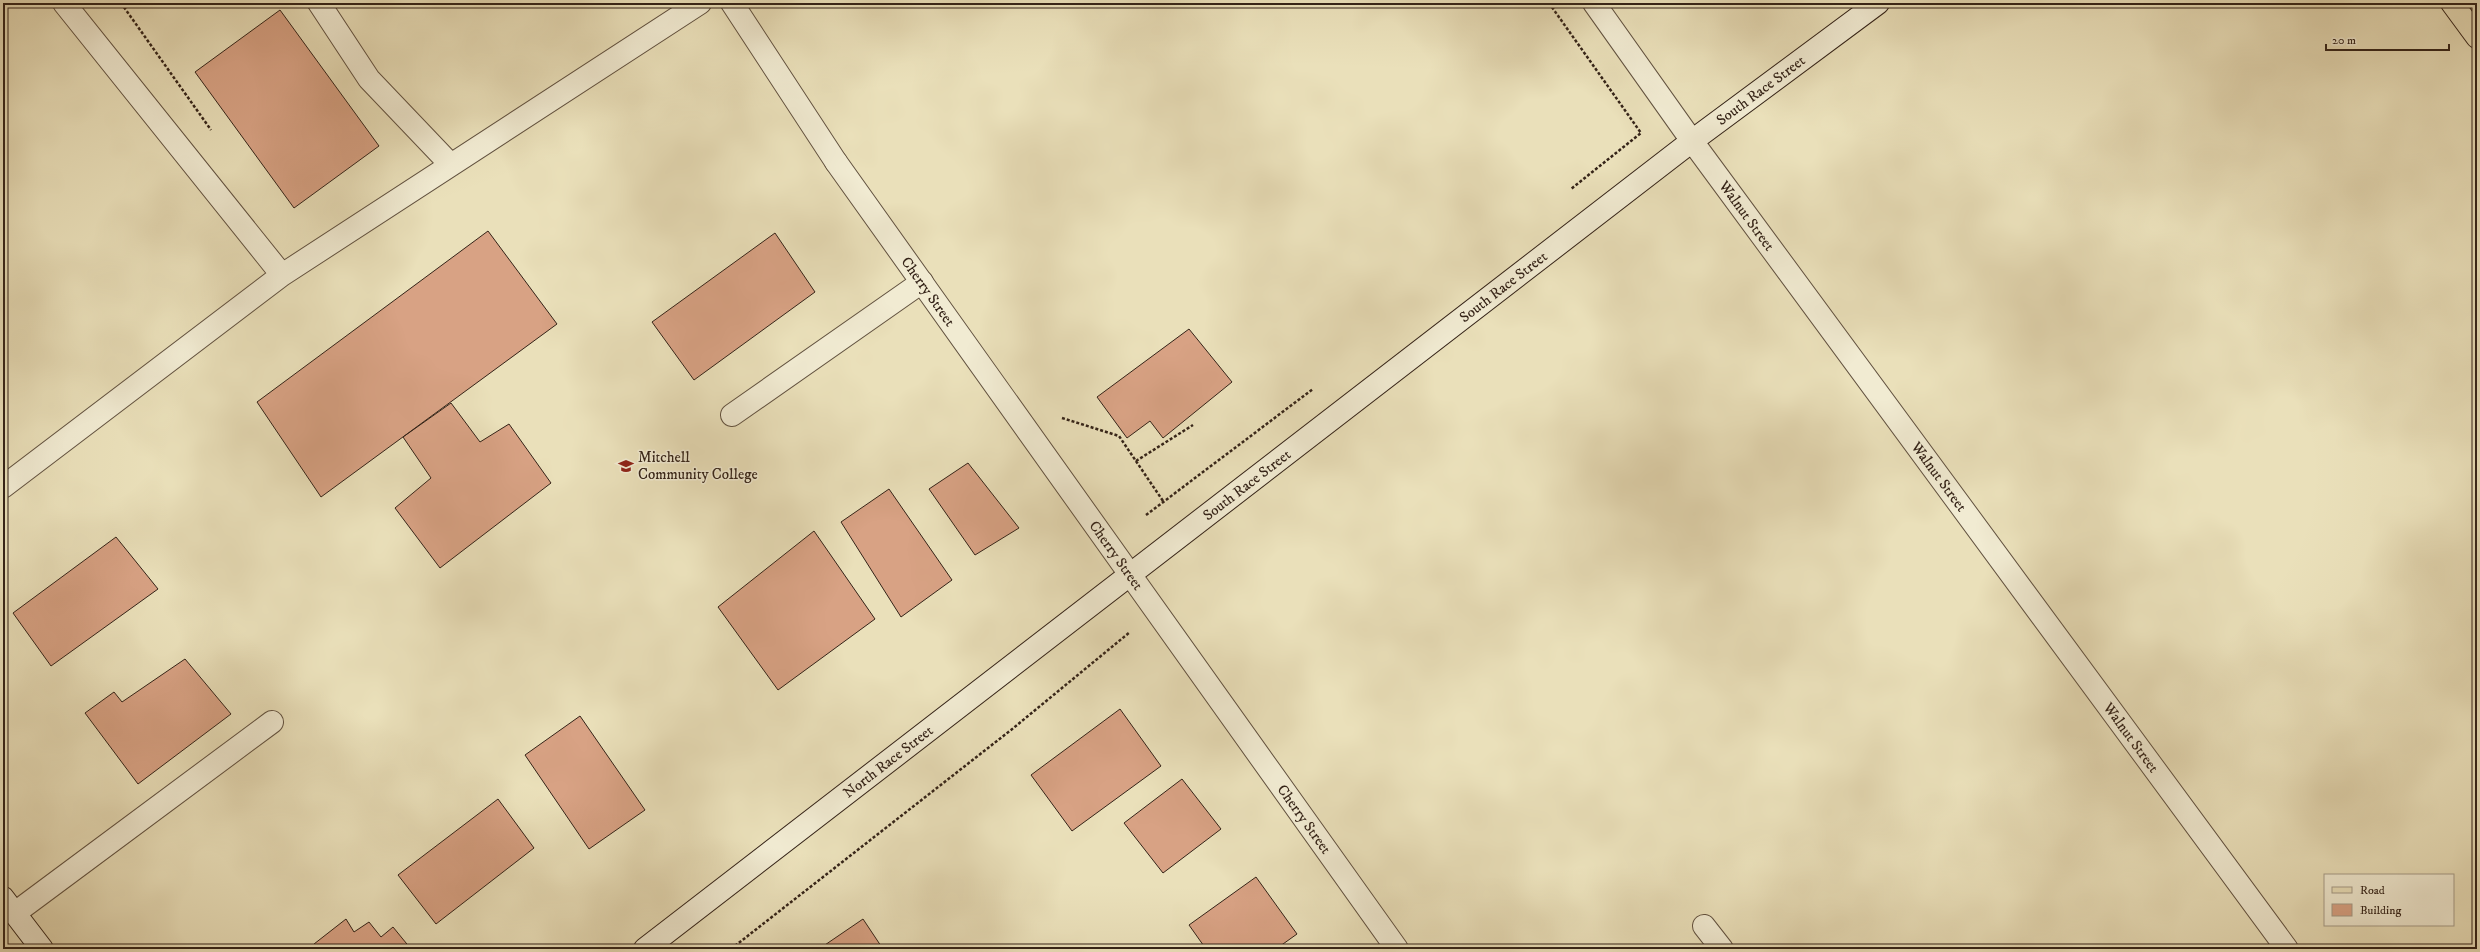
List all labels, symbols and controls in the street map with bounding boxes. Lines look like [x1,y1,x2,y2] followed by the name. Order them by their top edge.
[2326,26,2449,52] scale bar
[2332,33,2356,48] text: 20 m
[1712,51,1809,129] street label: South Race Street
[1714,176,1779,255] street label: Walnut Street
[1455,247,1551,327] street label: South Race Street
[897,253,960,330] street label: Cherry Street
[1906,437,1971,516] street label: Walnut Street
[1199,445,1295,525] street label: South Race Street
[638,448,758,484] place label: Mitchell Community College
[617,457,635,475] school or university icon: Mitchell Community College
[1085,517,1148,594] street label: Cherry Street
[2099,698,2163,776] street label: Walnut Street
[839,721,937,802] street label: North Race Street
[1273,781,1336,858] street label: Cherry Street
[2324,874,2454,926] legend
[2360,883,2385,898] text: Road
[2360,903,2401,918] text: Building

